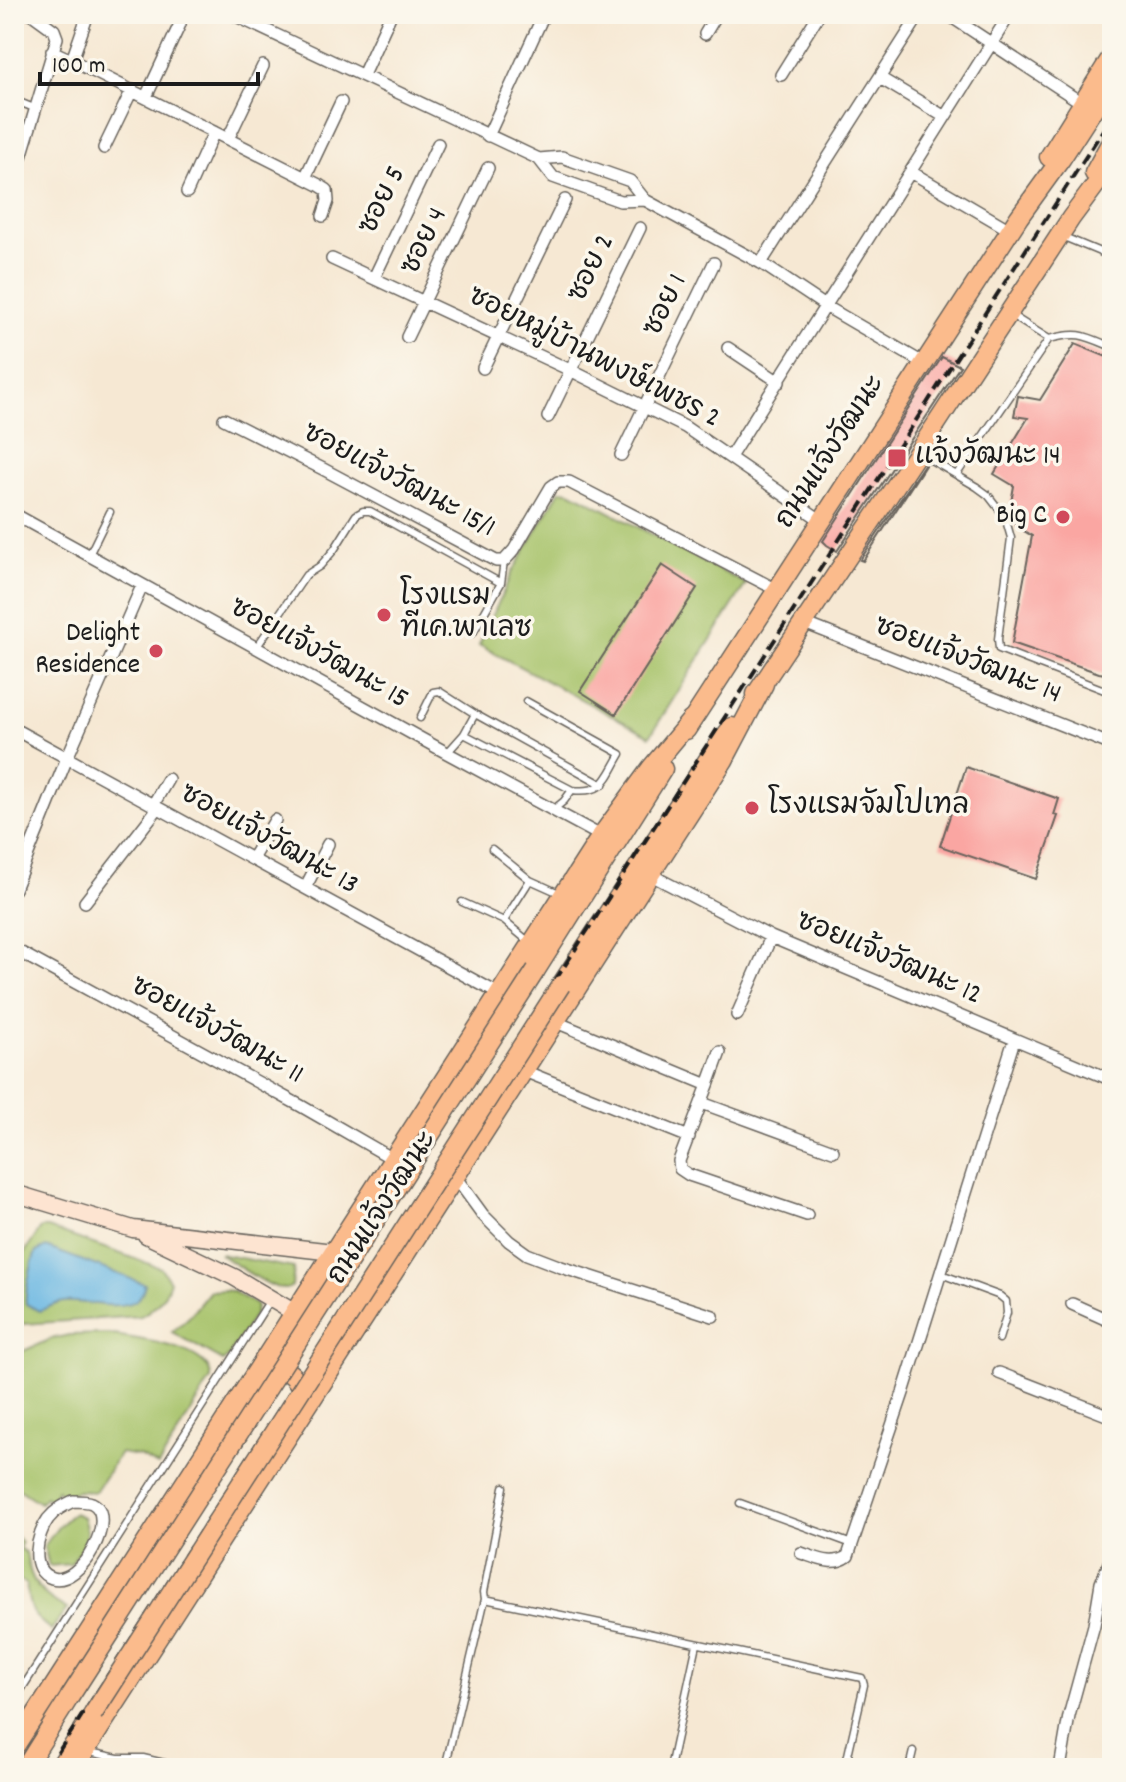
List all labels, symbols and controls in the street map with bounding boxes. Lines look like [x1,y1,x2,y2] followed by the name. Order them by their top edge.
[40,36,258,86] scale bar
[52,50,105,84] text: 100 m
[350,160,418,242] street label: ซอย 5
[393,202,459,282] street label: ซอย 4
[559,228,627,310] street label: ซอย 2
[635,268,699,344] street label: ซอย 1
[460,274,728,440] street label: ซอยหมู่บ้านพงษ์เพชร 2
[765,367,897,538] street label: ถนนแจ้งวัฒนะ
[295,412,503,550] street label: ซอยแจ้งวัฒนะ 15/1
[915,435,1061,478] place label: แจ้งวัฒนะ 14
[886,447,908,469] marker: แจ้งวัฒนะ 14
[996,497,1047,537] place label: Big C
[1054,508,1072,526] marker: Big C
[400,575,532,651] place label: โรงแรม ทีเค.พาเลซ
[221,587,416,721] street label: ซอยแจ้งวัฒนะ 15
[868,605,1068,716] street label: ซอยแจ้งวัฒนะ 14
[375,606,393,624] marker: โรงแรม ทีเค.พาเลซ
[35,615,140,687] place label: Delight Residence
[147,642,165,660] marker: Delight Residence
[172,773,366,907] street label: ซอยแจ้งวัฒนะ 13
[768,784,969,828] place label: โรงแรมจัมโปเทล
[743,799,761,817] marker: โรงแรมจัมโปเทล
[789,900,988,1017] street label: ซอยแจ้งวัฒนะ 12
[122,965,311,1096] street label: ซอยแจ้งวัฒนะ 11
[317,1123,449,1294] street label: ถนนแจ้งวัฒนะ

